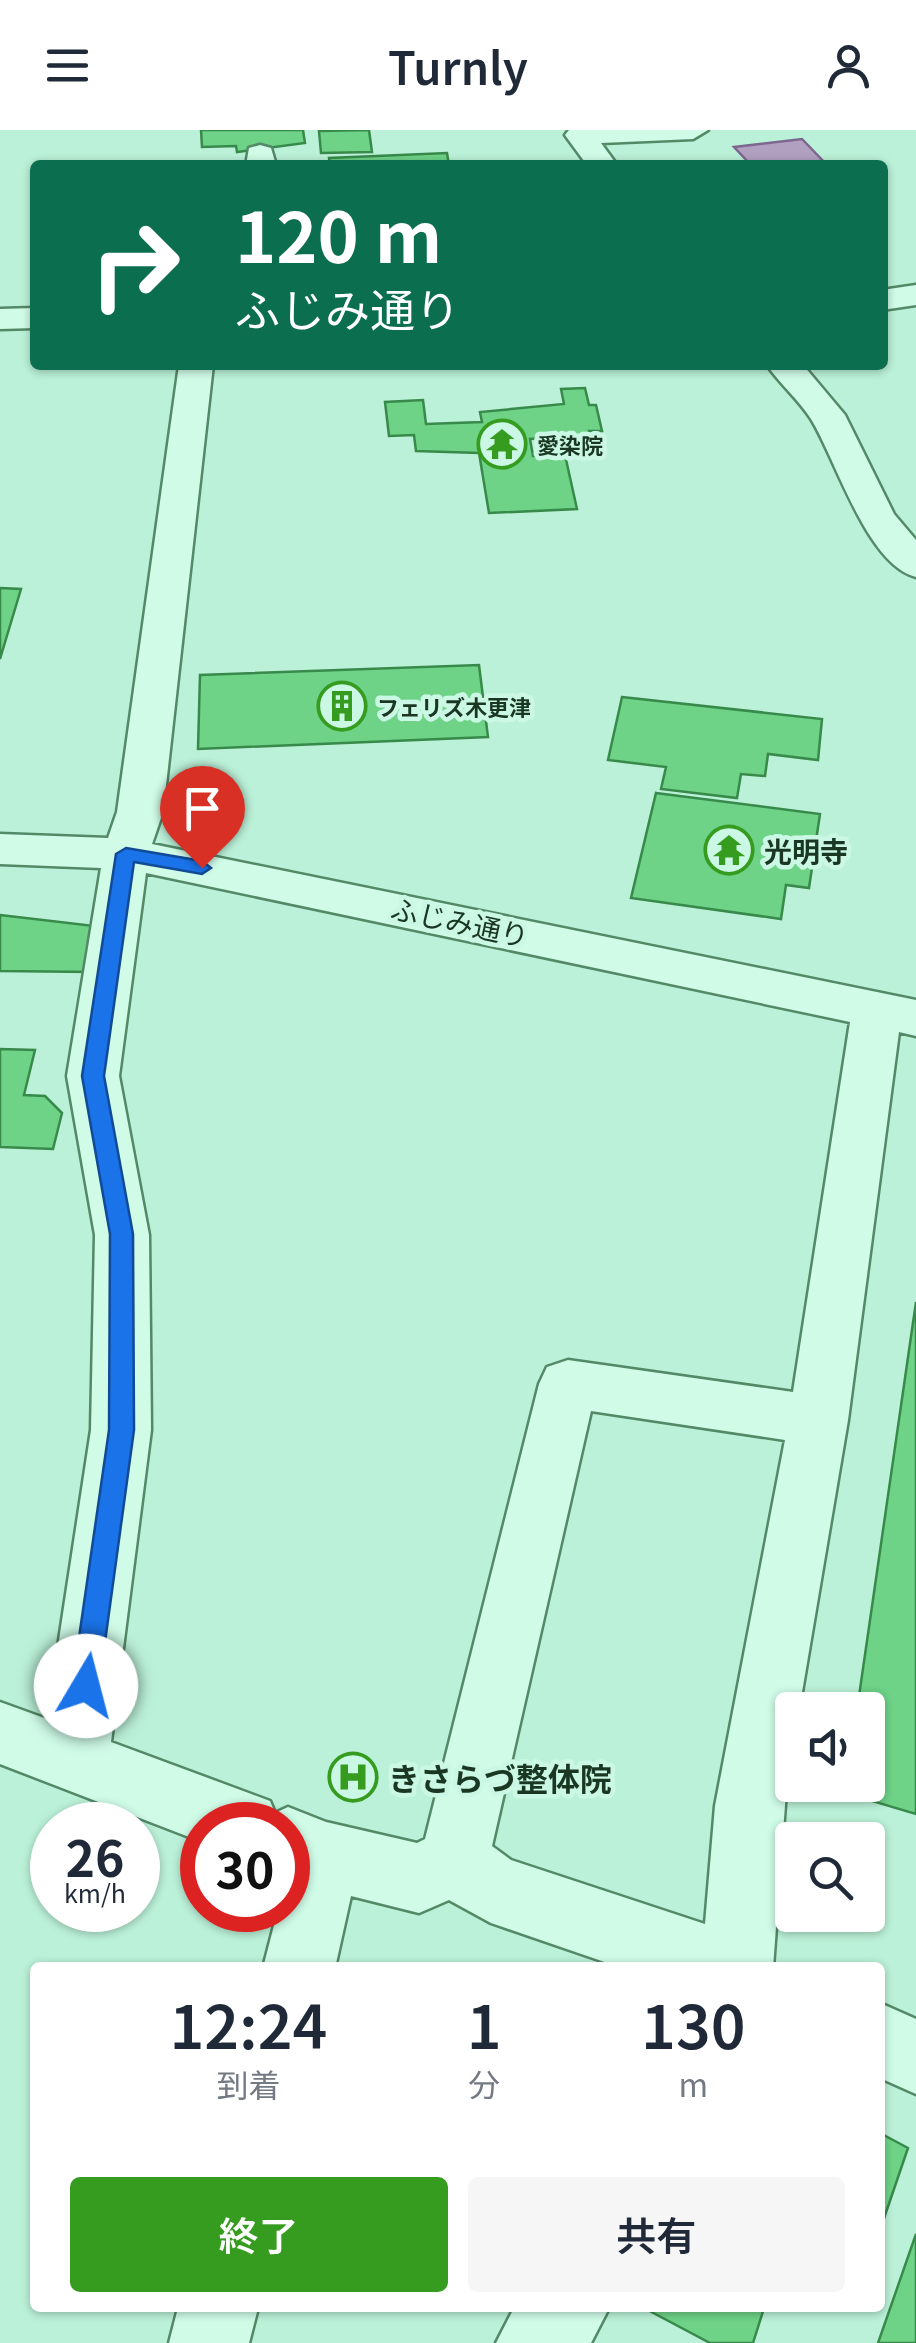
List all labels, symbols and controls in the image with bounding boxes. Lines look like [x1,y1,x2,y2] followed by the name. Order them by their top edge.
[388,33,528,98] text: Turnly
[40,38,95,93] icon: menu
[821,38,876,93] icon: person
[235,182,442,283] text: 120 m
[70,200,200,330] icon: right
[235,275,460,340] text: ふじみ通り
[476,418,528,470] temple icon: 愛染院
[537,428,603,460] place label: 愛染院
[316,680,368,732] building icon: フェリズ木更津
[377,690,531,722] place label: フェリズ木更津
[160,766,245,869] pin
[175,781,230,836] icon: arrive
[703,824,755,876] temple icon: 光明寺
[764,830,848,870] place label: 光明寺
[387,887,533,955] street label: ふじみ通り
[34,1634,138,1738] position arrow
[775,1692,885,1932] map controls
[775,1692,885,1802] button: sound
[327,1751,379,1803] hospital icon: きさらづ整体院
[388,1754,612,1800] place label: きさらづ整体院
[180,1802,310,1932] speed limit sign: 30
[66,1819,125,1891] text: 26
[775,1822,885,1932] button: search
[64,1874,126,1910] text: km/h
[169,1979,327,2066] text: 12:24
[467,1979,502,2066] text: 1
[641,1979,746,2066] text: 130
[216,2060,280,2106] text: 到着
[468,2060,500,2106] text: 分
[678,2060,708,2106] text: m
[70,2177,448,2292] button: 終了
[468,2177,845,2292] button: 共有

